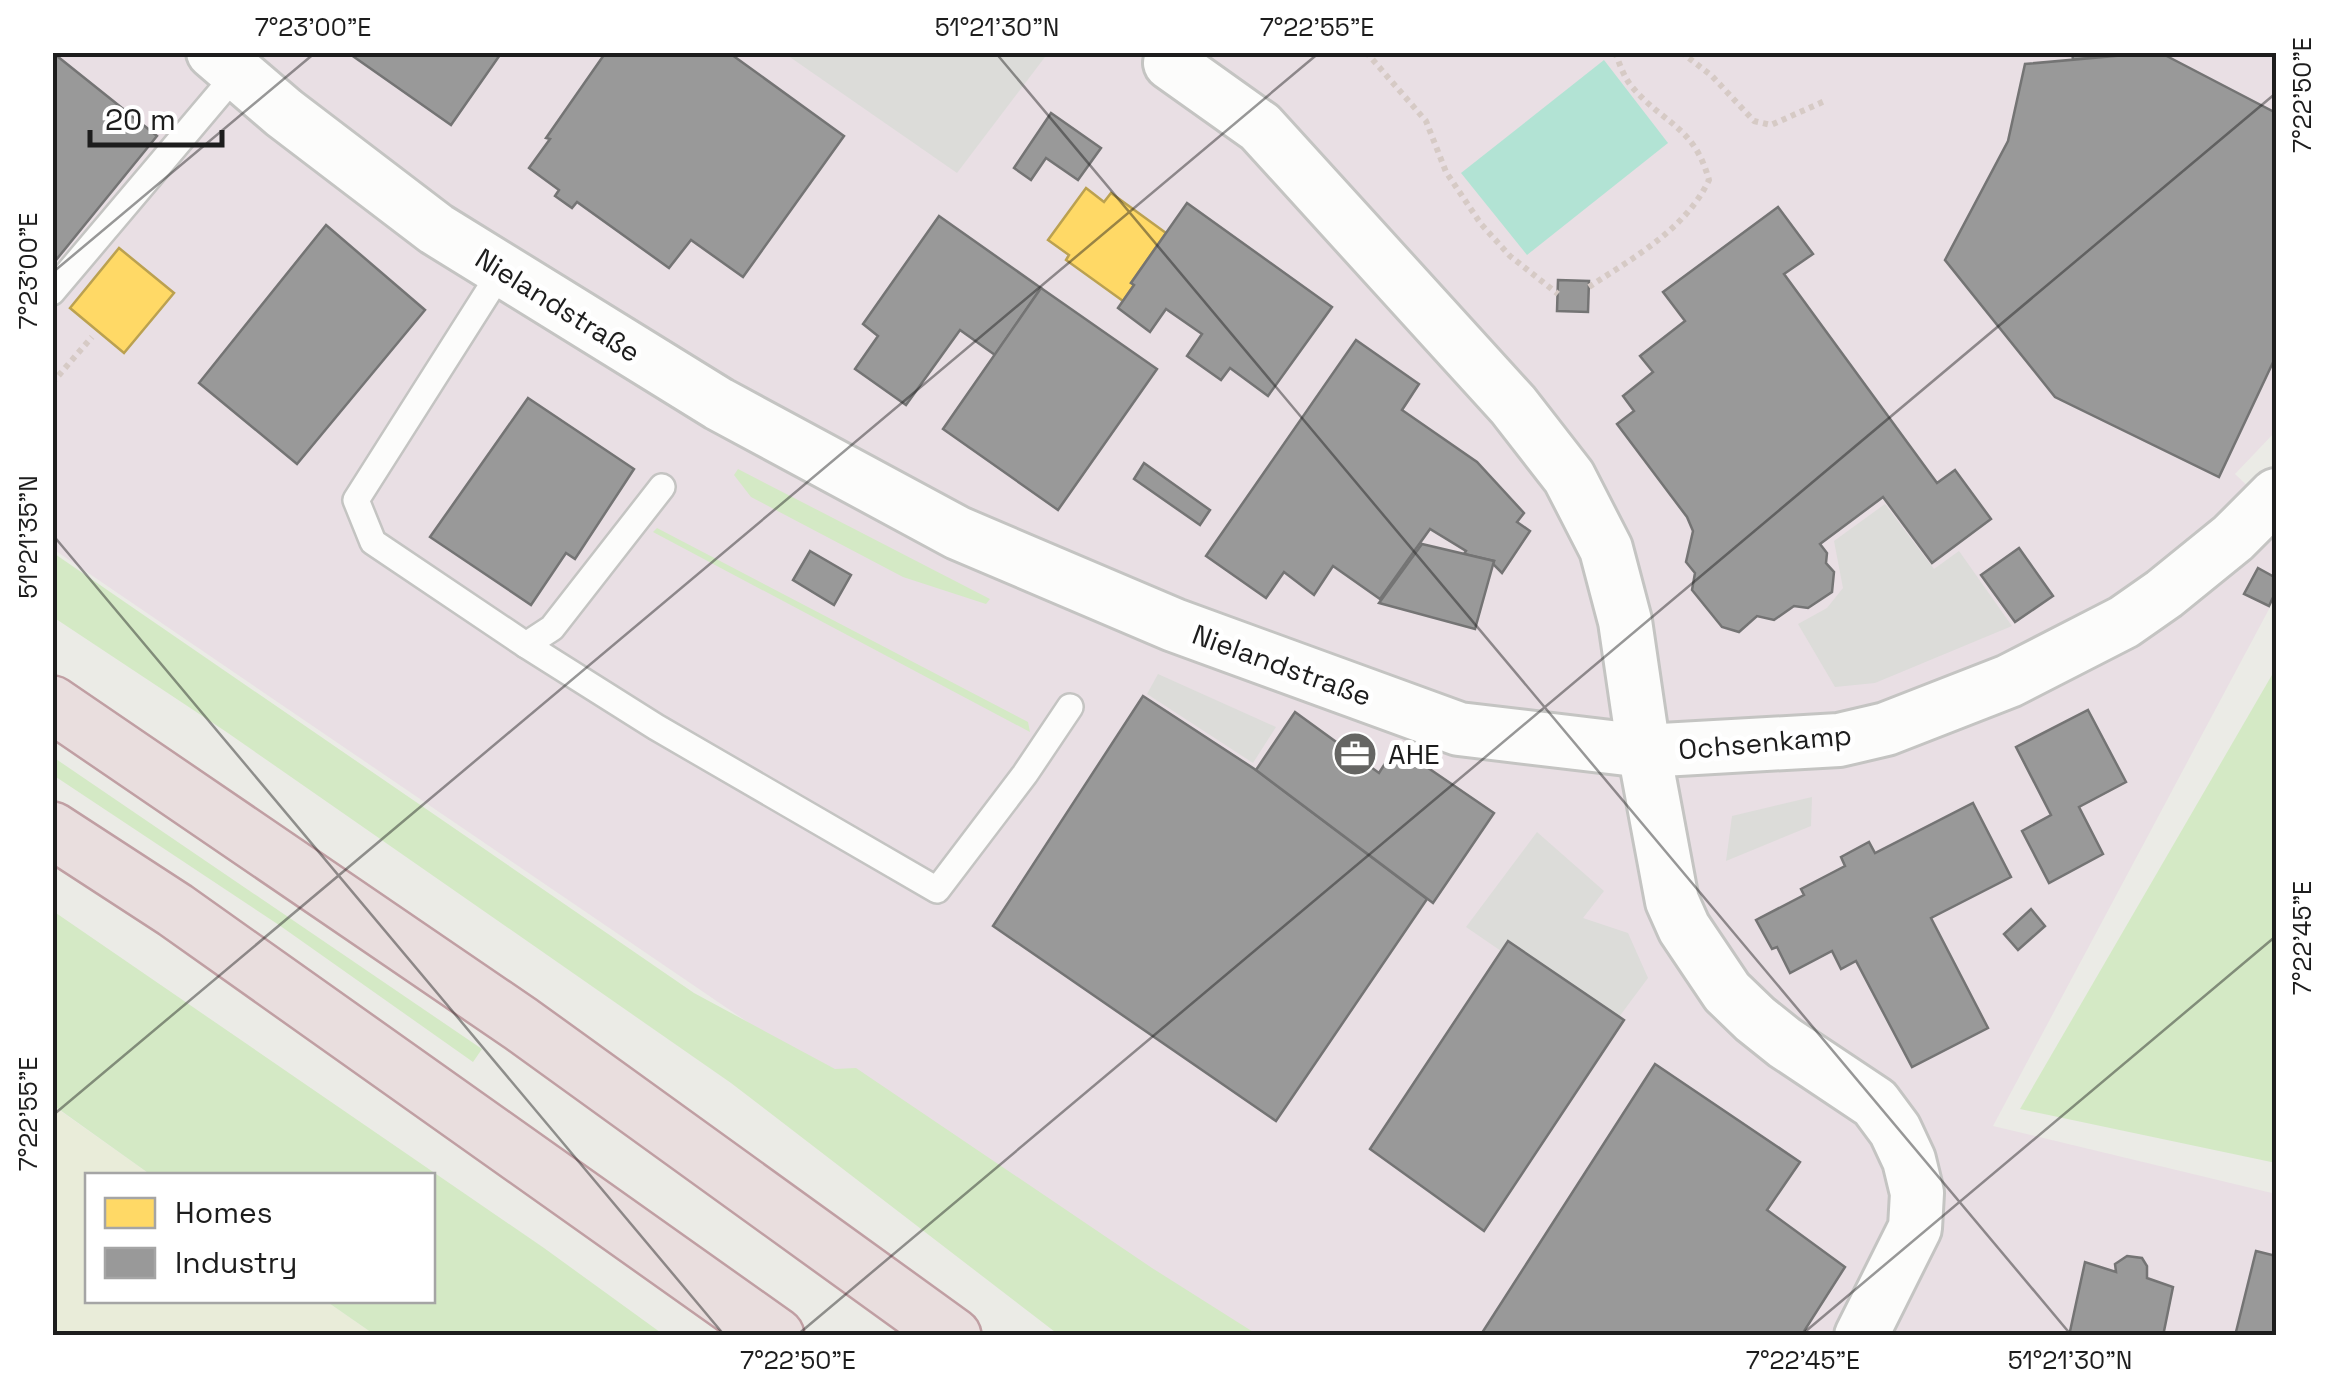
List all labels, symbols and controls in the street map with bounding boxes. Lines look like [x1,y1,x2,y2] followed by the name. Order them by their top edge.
[255,11,371,43] text: 7°23'00"E
[935,11,1059,43] text: 51°21'30"N
[1260,11,1374,43] text: 7°22'55"E
[2286,37,2318,153] text: 7°22'50"E
[90,85,222,147] scale bar
[105,100,176,139] text: 20 m
[12,213,44,329] text: 7°23'00"E
[469,240,647,370] street label: Nielandstraße
[12,475,44,599] text: 51°21'35"N
[1188,616,1376,714] street label: Nielandstraße
[1677,716,1853,768] street label: Ochsenkamp
[1332,731,1378,777] office icon: AHE
[1388,736,1440,772] place label: AHE
[2286,881,2318,995] text: 7°22'45"E
[12,1057,44,1171] text: 7°22'55"E
[85,1173,435,1303] legend
[175,1193,273,1232] text: Homes
[175,1243,297,1282] text: Industry
[740,1344,856,1376] text: 7°22'50"E
[1746,1344,1860,1376] text: 7°22'45"E
[2008,1344,2132,1376] text: 51°21'30"N

